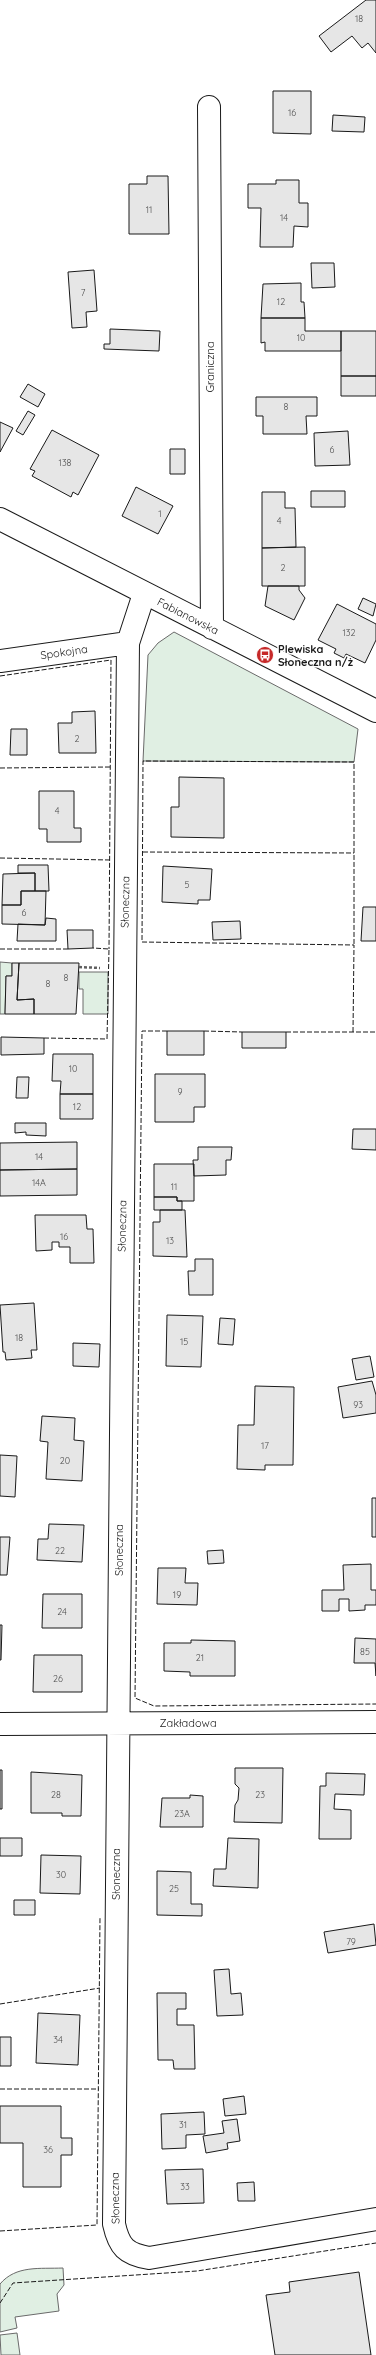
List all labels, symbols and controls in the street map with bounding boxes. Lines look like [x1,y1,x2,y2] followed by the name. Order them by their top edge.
[355,13,363,24] house number: 18
[288,107,296,118] house number: 16
[146,204,152,215] house number: 11
[280,212,288,223] house number: 14
[81,287,86,298] house number: 7
[277,296,285,307] house number: 12
[297,332,305,343] house number: 10
[203,341,217,393] street label: Graniczna
[284,401,289,412] house number: 8
[330,444,335,455] house number: 6
[59,457,72,468] house number: 138
[158,508,162,519] house number: 1
[277,515,282,526] house number: 4
[281,562,286,573] house number: 2
[155,594,221,638] street label: Fabianowska
[342,627,356,638] house number: 132
[39,642,89,662] street label: Spokojna
[278,642,354,669] place label: Plewiska Słoneczna n/ż
[255,645,275,665] bus stop icon: Plewiska Słoneczna n/ż
[75,733,80,744] house number: 2
[55,805,60,816] house number: 4
[118,876,132,928] street label: Słoneczna
[185,879,190,890] house number: 5
[22,907,27,918] house number: 6
[64,972,69,983] house number: 8
[46,978,51,989] house number: 8
[69,1063,77,1074] house number: 10
[177,1086,183,1097] house number: 9
[73,1101,81,1112] house number: 12
[35,1151,43,1162] house number: 14
[32,1177,46,1188] house number: 14A
[171,1181,177,1192] house number: 11
[115,1200,129,1252] street label: Słoneczna
[60,1231,68,1242] house number: 16
[166,1235,174,1246] house number: 13
[15,1332,23,1343] house number: 18
[180,1336,188,1347] house number: 15
[353,1399,363,1410] house number: 93
[261,1440,269,1451] house number: 17
[60,1455,70,1466] house number: 20
[112,1524,126,1576] street label: Słoneczna
[55,1545,65,1556] house number: 22
[173,1589,181,1600] house number: 19
[57,1606,67,1617] house number: 24
[360,1646,370,1657] house number: 85
[196,1652,204,1663] house number: 21
[53,1673,63,1684] house number: 26
[159,1716,217,1730] street label: Zakładowa
[51,1789,61,1800] house number: 28
[255,1789,265,1800] house number: 23
[174,1808,190,1819] house number: 23A
[109,1848,123,1900] street label: Słoneczna
[56,1869,66,1880] house number: 30
[169,1883,179,1894] house number: 25
[346,1936,356,1947] house number: 79
[53,2034,63,2045] house number: 34
[179,2119,187,2130] house number: 31
[43,2144,53,2155] house number: 36
[108,2172,122,2224] street label: Słoneczna
[180,2181,190,2192] house number: 33

